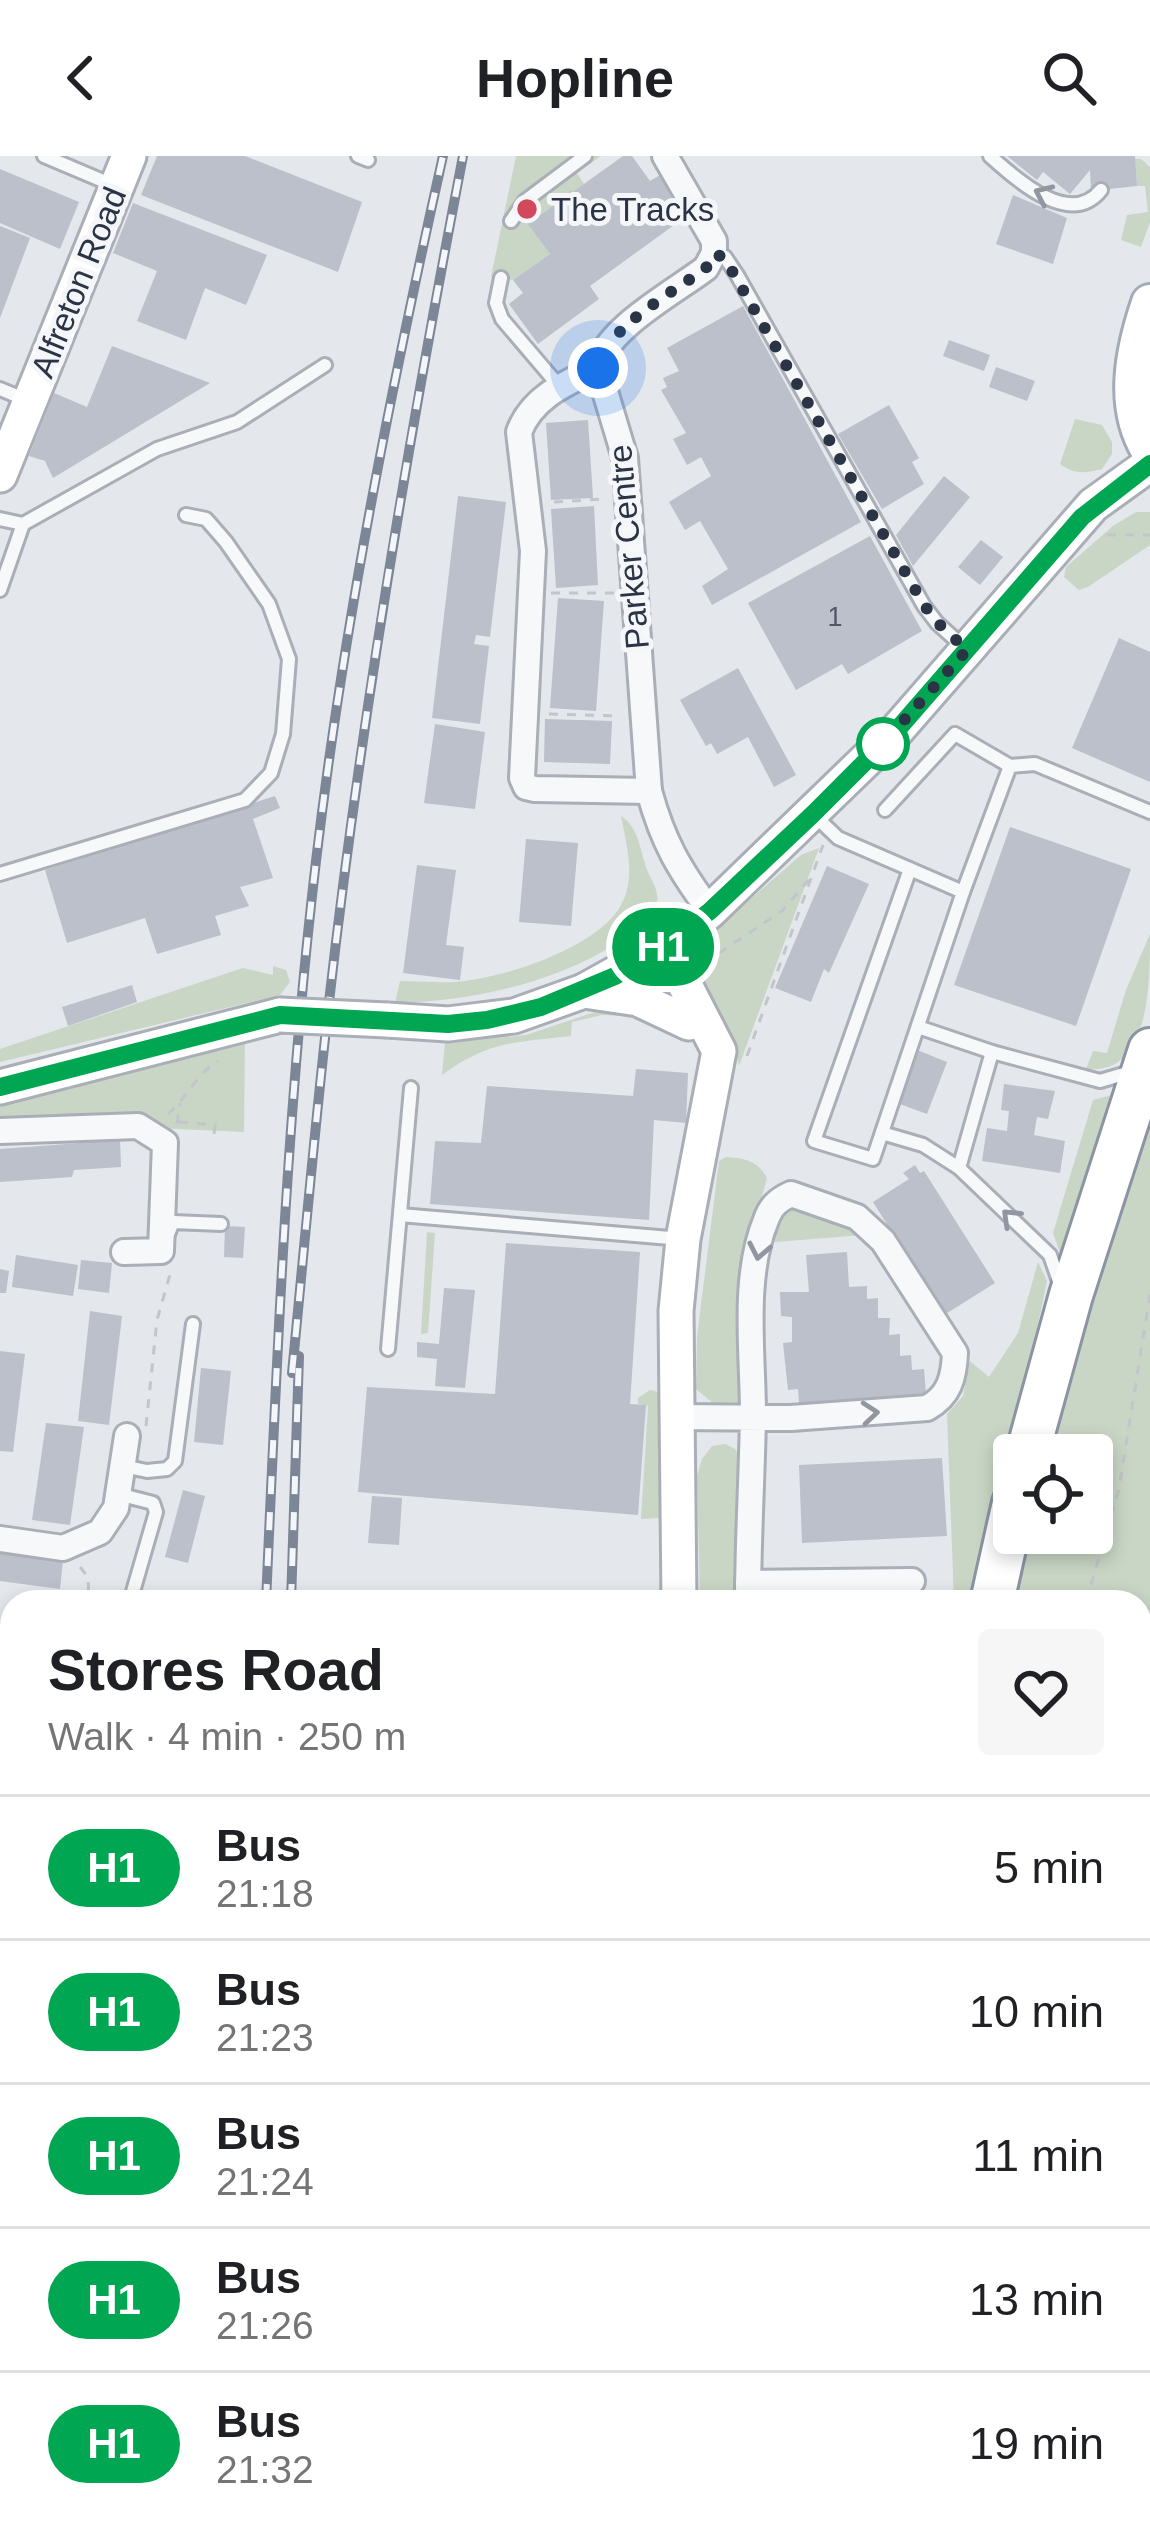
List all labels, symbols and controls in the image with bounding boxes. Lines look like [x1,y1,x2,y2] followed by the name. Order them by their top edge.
[48,45,114,111] icon: back
[1036,45,1102,111] icon: search
[476,48,674,108] text: Hopline
[24,182,133,383] street label: Alfreton Road
[1034,185,1055,208] one-way arrow
[551,191,714,228] place label: The Tracks
[514,196,540,222] marker: The Tracks
[568,338,628,398] your location
[601,443,656,651] street label: Parker Centre
[827,602,843,632] house number: 1
[858,719,908,769] unlabelled marker
[609,908,717,986] line badge: H1
[636,923,690,970] text: H1
[1002,1209,1024,1231] one-way arrow
[747,1240,773,1260] one-way arrow
[860,1400,879,1426] one-way arrow
[993,1434,1113,1554] map controls
[993,1434,1113,1554] button: locate
[978,1629,1104,1755] button: heart
[48,1638,384,1702] text: Stores Road
[48,1715,406,1758] text: Walk · 4 min · 250 m
[216,1820,301,1871] text: Bus
[994,1842,1104,1893] text: 5 min
[87,1844,141,1891] text: H1
[216,1872,314,1915] text: 21:18
[216,1964,301,2015] text: Bus
[969,1986,1104,2037] text: 10 min
[87,1988,141,2035] text: H1
[216,2016,314,2059] text: 21:23
[216,2108,301,2159] text: Bus
[972,2130,1104,2181] text: 11 min
[87,2132,141,2179] text: H1
[216,2160,314,2203] text: 21:24
[216,2252,301,2303] text: Bus
[969,2274,1104,2325] text: 13 min
[87,2276,141,2323] text: H1
[216,2304,314,2347] text: 21:26
[216,2396,301,2447] text: Bus
[969,2418,1104,2469] text: 19 min
[87,2420,141,2467] text: H1
[216,2448,314,2491] text: 21:32

